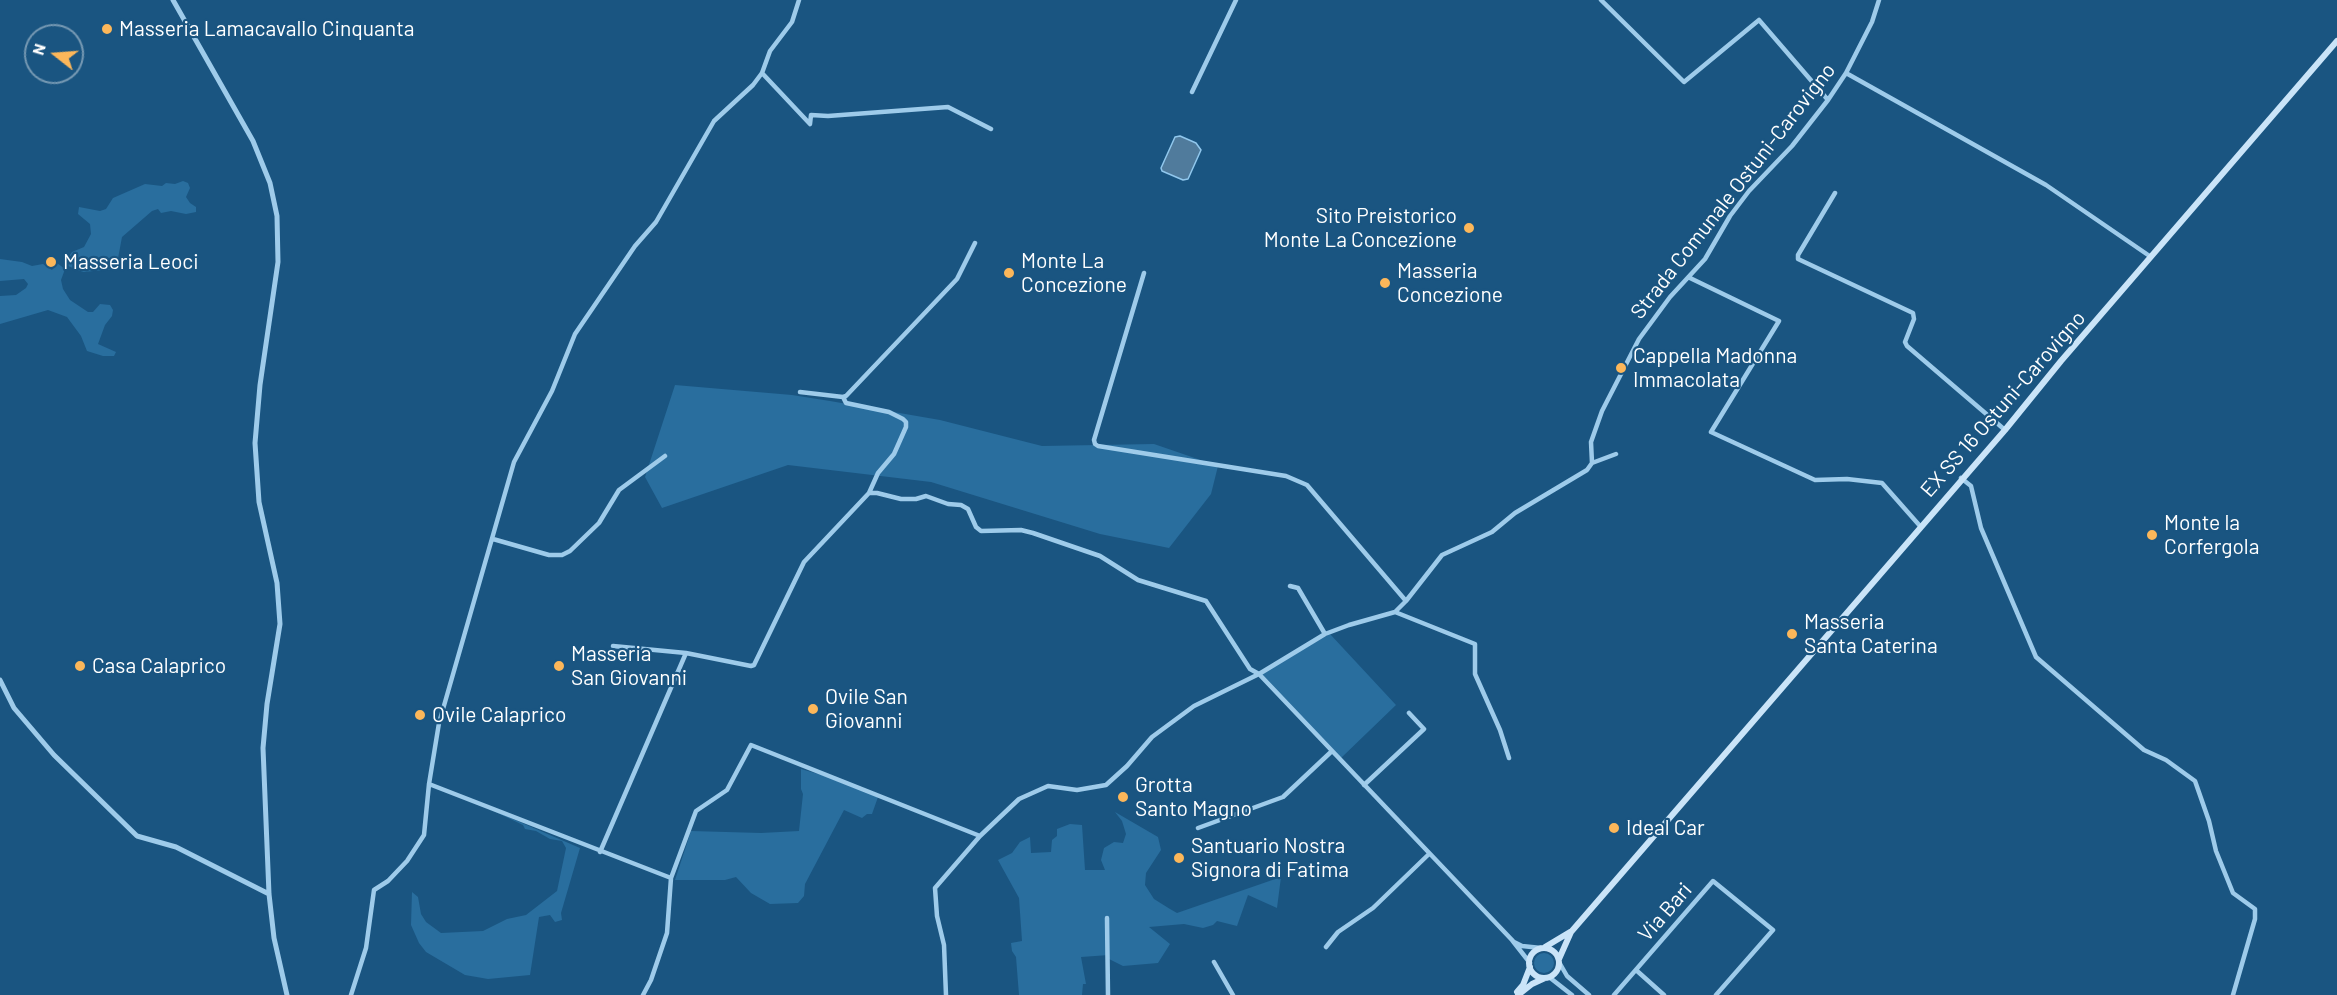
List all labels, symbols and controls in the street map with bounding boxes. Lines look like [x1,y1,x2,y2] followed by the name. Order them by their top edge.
[119,16,415,42] place label: Masseria Lamacavallo Cinquanta
[100,22,114,36] marker: Masseria Lamacavallo Cinquanta
[24,24,84,84] north arrow
[28,41,49,57] text: N
[1625,58,1841,324] street label: Strada Comunale Ostuni-Carovigno
[1264,203,1457,253] place label: Sito Preistorico Monte La Concezione
[1462,221,1476,235] marker: Sito Preistorico Monte La Concezione
[1021,248,1127,298] place label: Monte La Concezione
[63,249,199,275] place label: Masseria Leoci
[44,255,58,269] marker: Masseria Leoci
[1397,258,1503,308] place label: Masseria Concezione
[1002,266,1016,280] marker: Monte La Concezione
[1378,276,1392,290] marker: Masseria Concezione
[1915,306,2091,502] street label: EX SS 16 Ostuni-Carovigno
[1633,343,1797,393] place label: Cappella Madonna Immacolata
[1614,361,1628,375] marker: Cappella Madonna Immacolata
[2164,510,2259,560] place label: Monte la Corfergola
[2145,528,2159,542] marker: Monte la Corfergola
[1804,609,1938,659] place label: Masseria Santa Caterina
[1785,627,1799,641] marker: Masseria Santa Caterina
[571,641,687,691] place label: Masseria San Giovanni
[92,653,226,679] place label: Casa Calaprico
[73,659,87,673] marker: Casa Calaprico
[552,659,566,673] marker: Masseria San Giovanni
[825,684,908,734] place label: Ovile San Giovanni
[432,702,566,728] place label: Ovile Calaprico
[806,702,820,716] marker: Ovile San Giovanni
[413,708,427,722] marker: Ovile Calaprico
[1135,772,1252,822] place label: Grotta Santo Magno
[1116,790,1130,804] marker: Grotta Santo Magno
[1626,815,1705,841] place label: Ideal Car
[1607,821,1621,835] marker: Ideal Car
[1191,833,1349,883] place label: Santuario Nostra Signora di Fatima
[1172,851,1186,865] marker: Santuario Nostra Signora di Fatima
[1633,878,1697,946] street label: Via Bari

